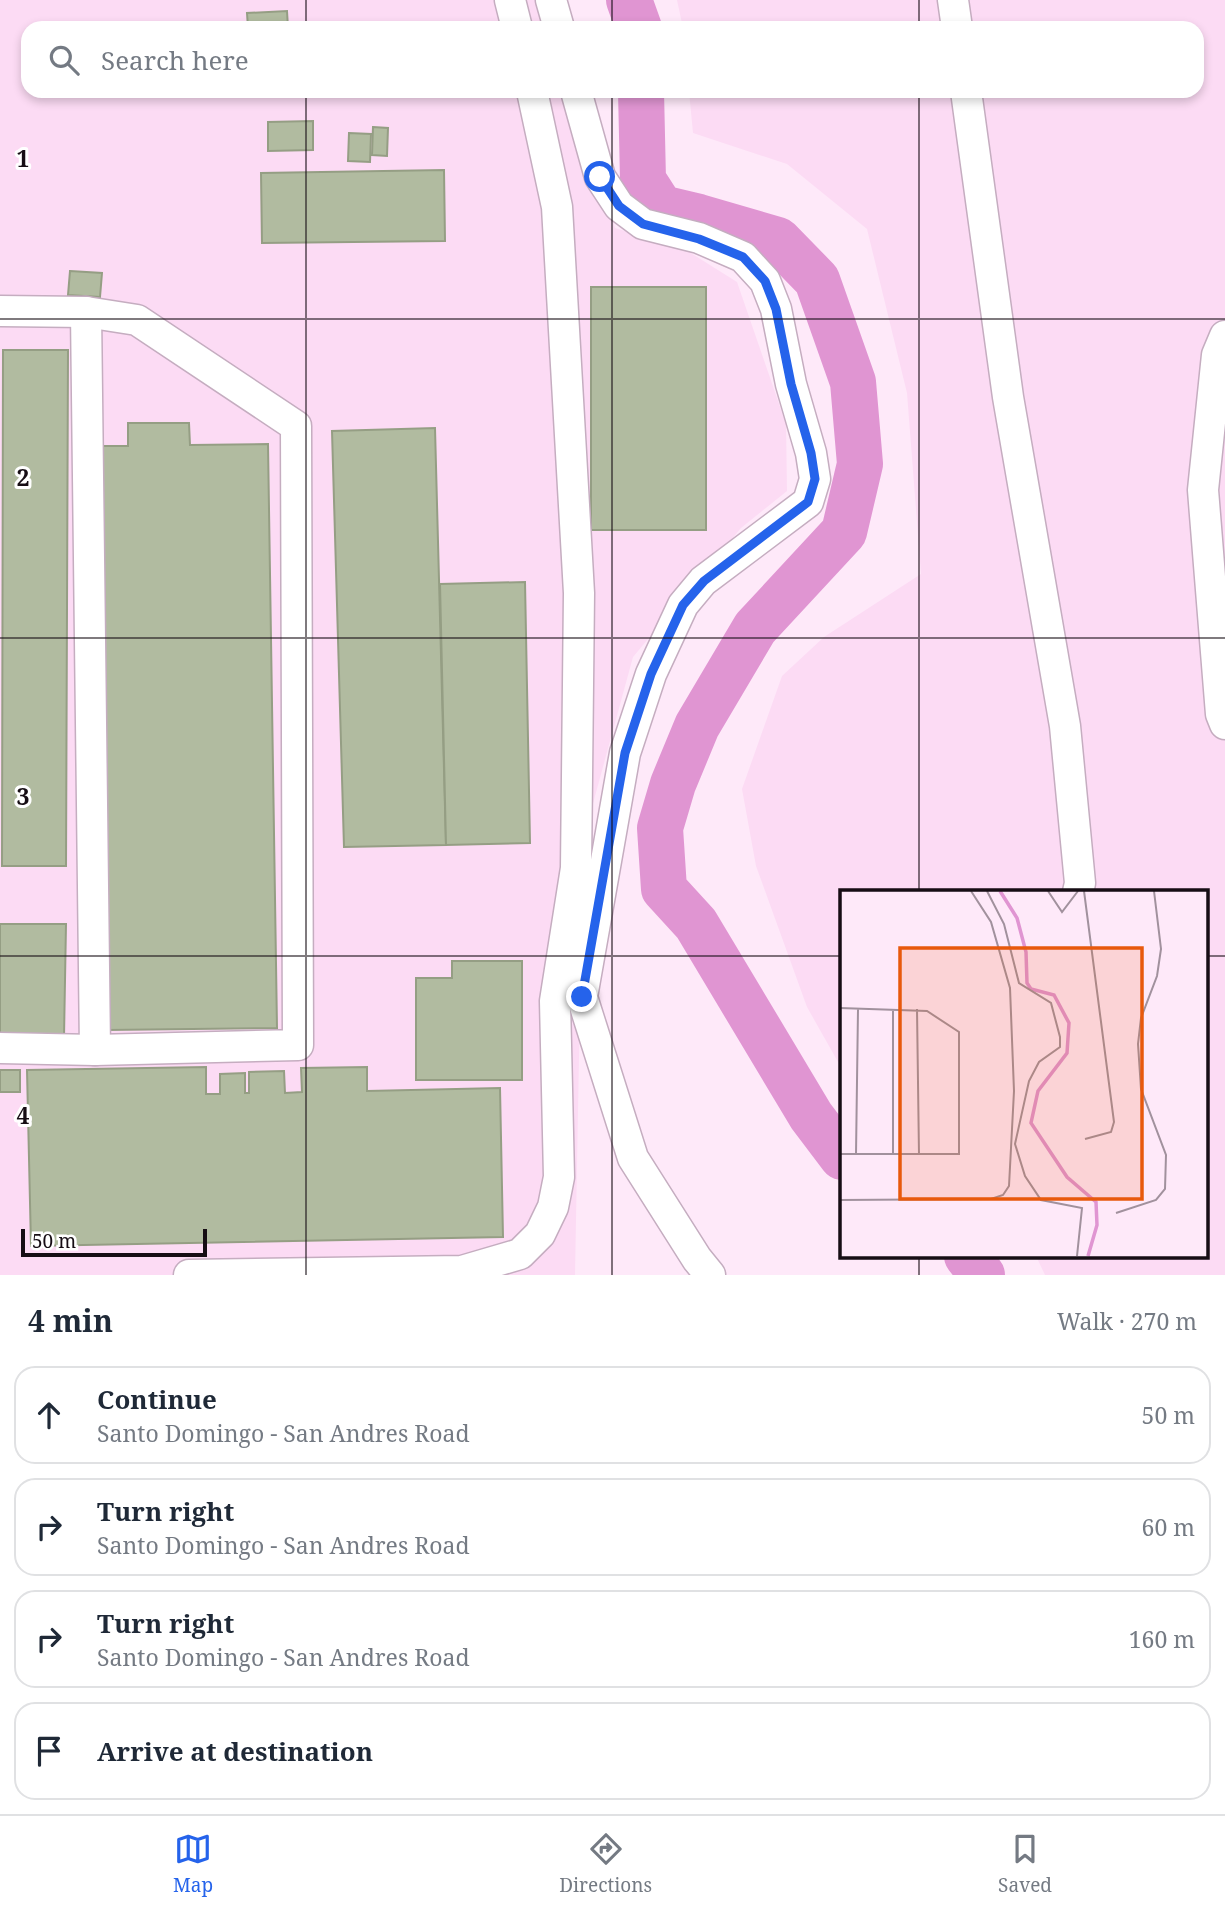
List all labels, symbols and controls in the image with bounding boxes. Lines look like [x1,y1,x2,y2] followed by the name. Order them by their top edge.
[21,21,1204,98] search box
[45,41,83,79] icon: search
[101,42,249,78] text: Search here
[17,142,30,174] text: 1
[584,161,615,192] route start
[17,461,30,493] text: 2
[17,780,30,812] text: 3
[840,890,1208,1258] inset map
[566,981,597,1012] route end
[17,1099,30,1131] text: 4
[21,1226,206,1258] scale bar
[32,1228,76,1254] text: 50 m
[28,1300,113,1341] text: 4 min
[1057,1305,1197,1337] text: Walk · 270 m
[97,1381,217,1417] text: Continue
[30,1396,68,1434] icon: ahead
[1142,1399,1195,1431] text: 50 m
[97,1417,470,1449] text: Santo Domingo - San Andres Road
[97,1493,234,1529] text: Turn right
[30,1508,68,1546] icon: right
[1142,1511,1195,1543] text: 60 m
[97,1529,470,1561] text: Santo Domingo - San Andres Road
[97,1605,234,1641] text: Turn right
[30,1620,68,1658] icon: right
[1129,1623,1195,1655] text: 160 m
[97,1641,470,1673] text: Santo Domingo - San Andres Road
[30,1732,68,1770] icon: arrive
[97,1733,373,1769] text: Arrive at destination
[173,1830,213,1898] tab: Map
[559,1830,652,1898] tab: Directions
[998,1830,1052,1898] tab: Saved

